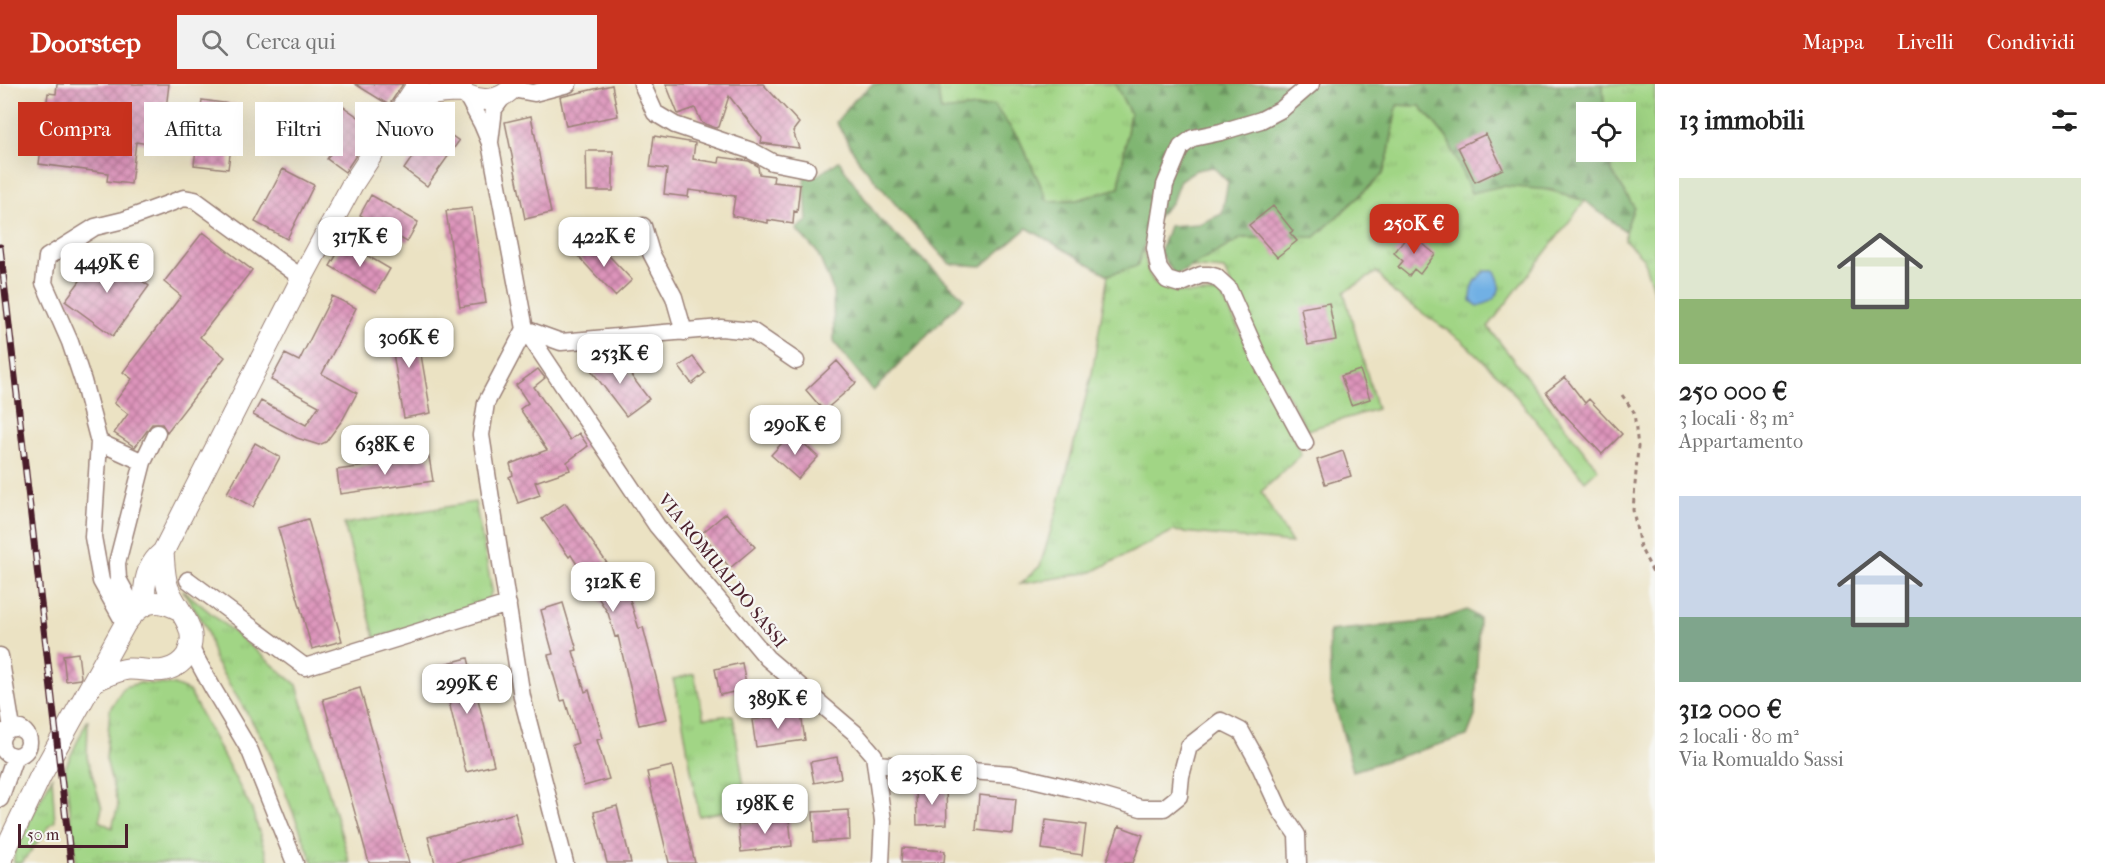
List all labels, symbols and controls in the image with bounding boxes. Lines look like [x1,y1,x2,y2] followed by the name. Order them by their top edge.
[177,15,597,69] search box
[30,26,141,59] text: Doorstep
[198,26,231,59] icon: search
[246,29,336,55] text: Cerca qui
[1803,30,1864,54] text: Mappa
[1897,30,1954,54] text: Livelli
[1987,30,2075,54] text: Condividi
[18,102,132,156] chip: Compra
[144,102,243,156] chip: Affitta
[255,102,343,156] chip: Filtri
[355,102,455,156] chip: Nuovo
[1576,102,1636,162] map controls
[1576,102,1636,162] button: locate
[2048,104,2081,137] icon: filters
[1679,105,1804,136] text: 13 immobili
[1365,204,1463,255] pin: 250K €
[1384,212,1444,235] text: 250K €
[311,217,409,268] pin: 317K €
[555,217,653,268] pin: 422K €
[1826,217,1934,325] icon: home
[332,225,388,248] text: 317K €
[572,225,636,248] text: 422K €
[58,243,156,294] pin: 449K €
[75,251,139,274] text: 449K €
[360,318,458,369] pin: 306K €
[379,326,439,349] text: 306K €
[571,334,669,385] pin: 253K €
[591,342,649,365] text: 253K €
[1679,376,1788,407] text: 250 000 €
[746,405,844,456] pin: 290K €
[1679,407,1794,430] text: 3 locali · 83 m²
[764,413,826,436] text: 290K €
[336,425,434,476] pin: 638K €
[1679,430,1803,453] text: Appartamento
[355,433,415,456] text: 638K €
[653,489,791,652] street label: VIA ROMUALDO SASSI
[1826,535,1934,643] icon: home
[564,562,662,613] pin: 312K €
[585,570,641,593] text: 312K €
[418,664,516,715] pin: 299K €
[436,672,498,695] text: 299K €
[729,679,827,730] pin: 389K €
[748,687,808,710] text: 389K €
[1679,694,1782,725] text: 312 000 €
[1679,725,1799,748] text: 2 locali · 80 m²
[1679,748,1844,771] text: Via Romualdo Sassi
[883,755,981,806] pin: 250K €
[902,763,962,786] text: 250K €
[716,784,814,835] pin: 198K €
[736,792,794,815] text: 198K €
[18,821,128,848] scale bar
[27,825,59,844] text: 50 m

